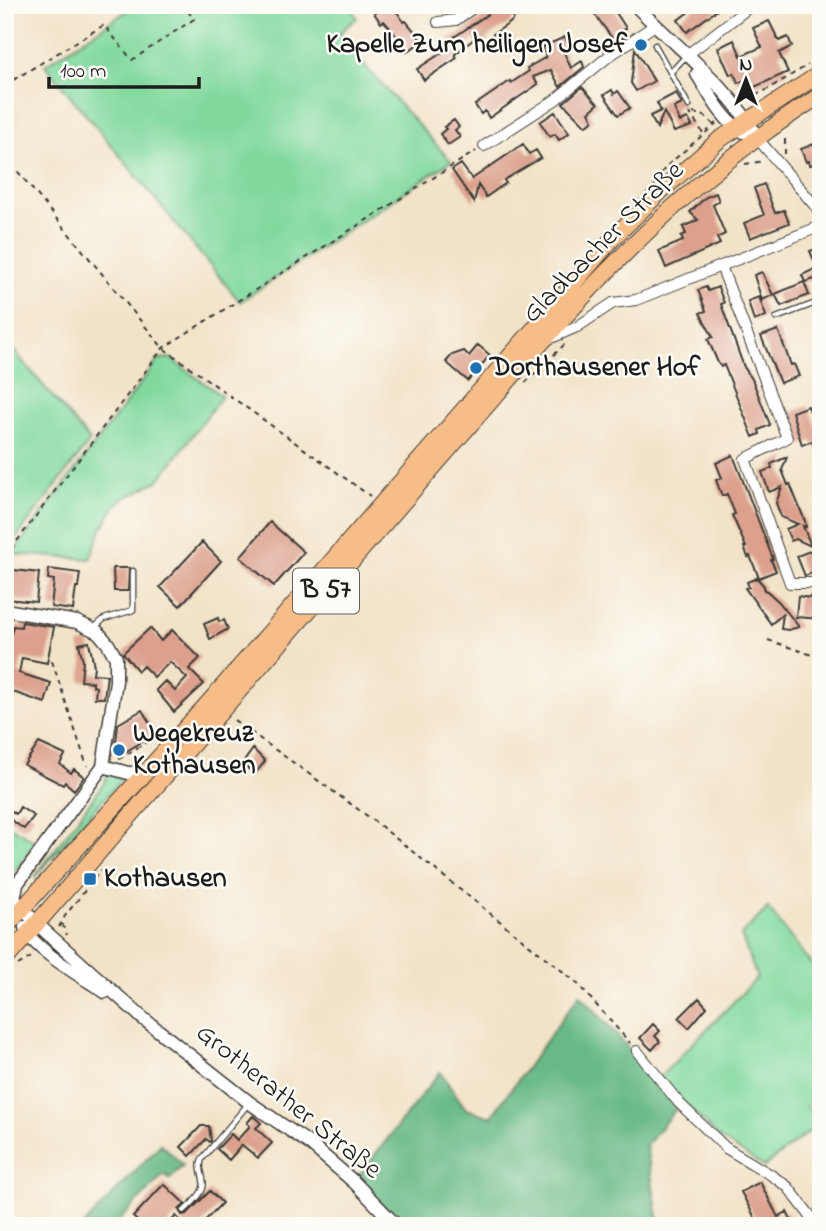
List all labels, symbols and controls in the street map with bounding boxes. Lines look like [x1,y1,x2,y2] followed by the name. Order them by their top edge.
[326,25,628,67] place label: Kapelle Zum heiligen Josef
[633,37,649,53] marker: Kapelle Zum heiligen Josef
[49,46,200,90] scale bar
[710,46,780,116] north arrow
[740,52,753,79] text: N
[60,57,106,87] text: 100 m
[513,152,695,334] street label: Gladbacher Straße
[488,348,701,389] place label: Dorthausener Hof
[468,360,484,376] marker: Dorthausener Hof
[293,568,359,614] road number: B 57
[133,714,256,787] place label: Wegekreuz Kothausen
[111,742,127,758] marker: Wegekreuz Kothausen
[104,859,227,900] place label: Kothausen
[82,871,98,887] marker: Kothausen
[186,1014,390,1190] street label: Grotherather Straße

